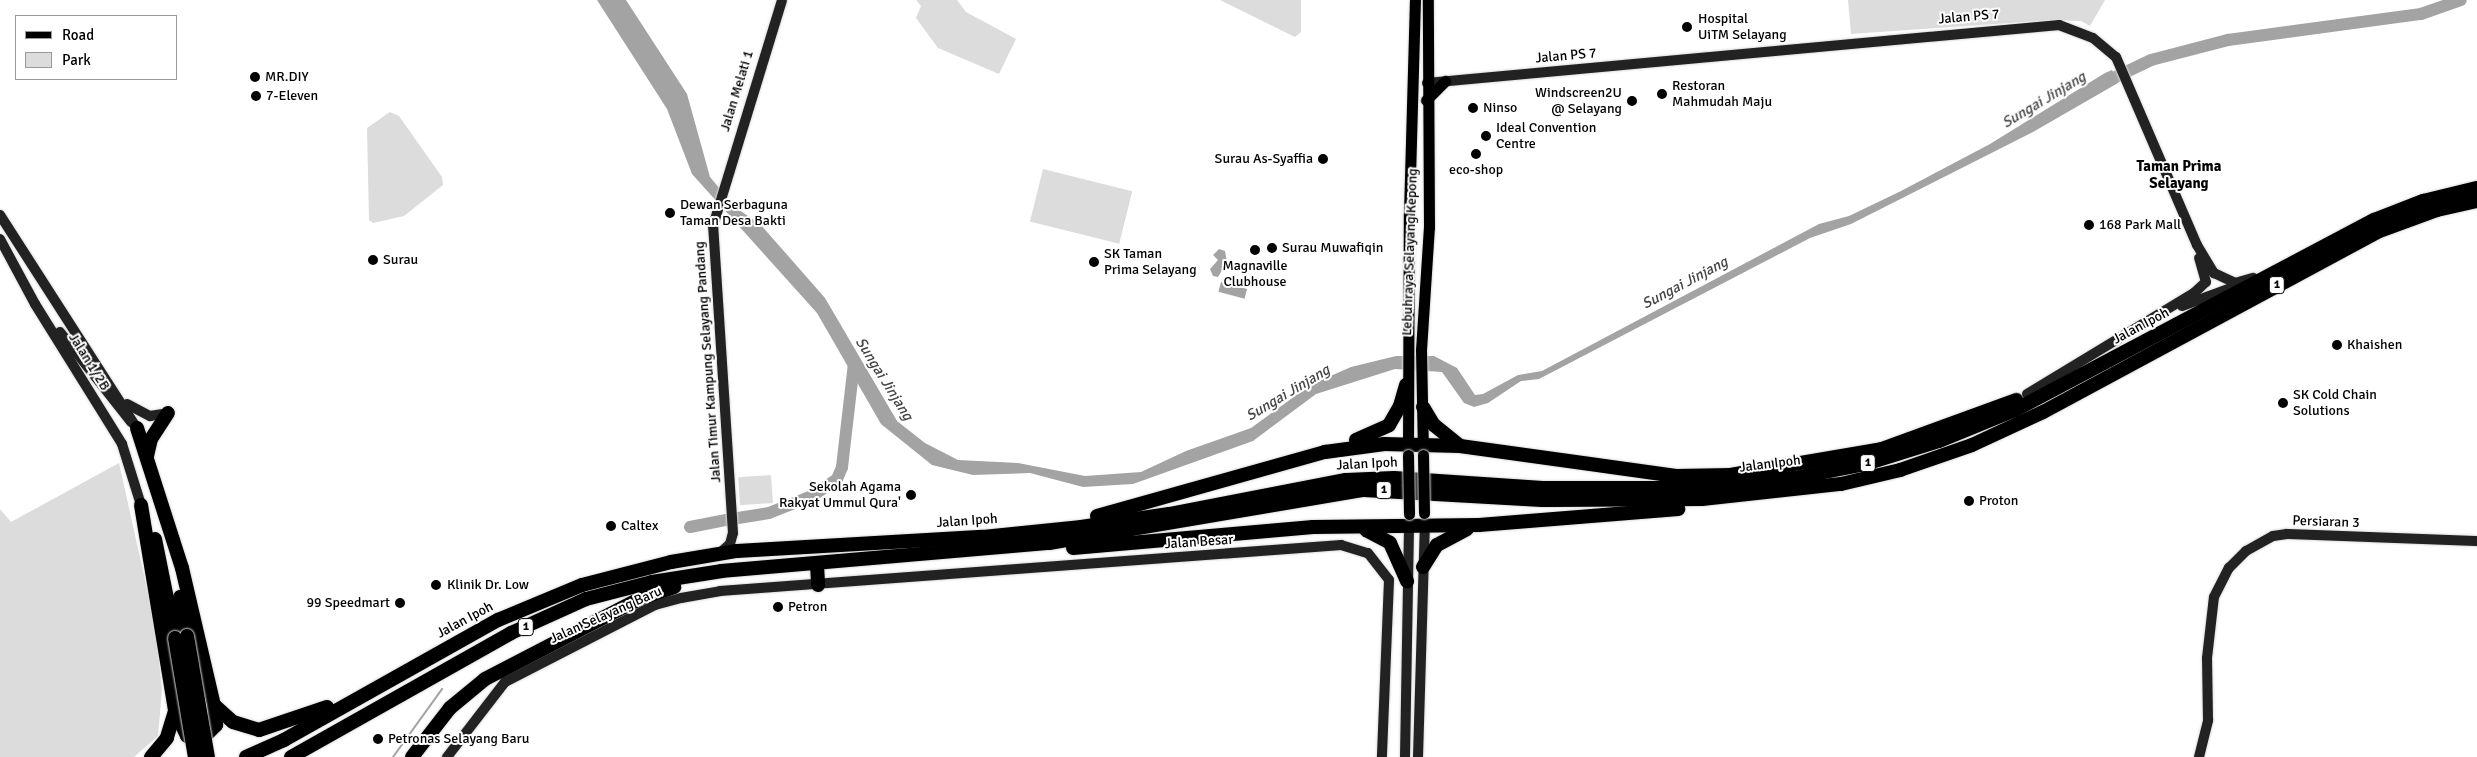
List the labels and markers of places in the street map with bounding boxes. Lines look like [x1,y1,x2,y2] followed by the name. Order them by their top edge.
[1698,11,1787,44] place label: Hospital UiTM Selayang
[1680,20,1694,34] marker: Hospital UiTM Selayang
[265,69,309,85] place label: MR.DIY
[249,71,261,83] marker: MR.DIY
[1672,78,1772,110] place label: Restoran Mahmudah Maju
[1535,85,1622,118] place label: Windscreen2U @ Selayang
[266,88,318,104] place label: 7-Eleven
[1656,88,1668,100] marker: Restoran Mahmudah Maju
[250,90,262,102] marker: 7-Eleven
[1626,95,1638,107] marker: Windscreen2U @ Selayang
[1483,100,1517,116] place label: Ninso
[1467,102,1479,114] marker: Ninso
[1496,120,1596,152] place label: Ideal Convention Centre
[1480,130,1492,142] marker: Ideal Convention Centre
[1470,148,1482,160] marker: eco-shop
[1215,151,1313,167] place label: Surau As-Syaffia
[1317,153,1329,165] marker: Surau As-Syaffia
[1449,162,1503,178] place label: eco-shop
[680,197,788,230] place label: Dewan Serbaguna Taman Desa Bakti
[664,207,676,219] marker: Dewan Serbaguna Taman Desa Bakti
[2099,217,2181,233] place label: 168 Park Mall
[2083,219,2095,231] marker: 168 Park Mall
[1282,240,1383,256] place label: Surau Muwafiqin
[1266,242,1278,254] marker: Surau Muwafiqin
[1249,244,1261,256] marker: Magnaville Clubhouse
[1104,246,1197,278] place label: SK Taman Prima Selayang
[383,252,418,268] place label: Surau
[367,254,379,266] marker: Surau
[1088,256,1100,268] marker: SK Taman Prima Selayang
[1222,258,1288,290] place label: Magnaville Clubhouse
[2347,337,2402,353] place label: Khaishen
[2331,339,2343,351] marker: Khaishen
[2293,387,2377,420] place label: SK Cold Chain Solutions
[2277,397,2289,409] marker: SK Cold Chain Solutions
[779,479,901,512] place label: Sekolah Agama Rakyat Ummul Qura'
[905,489,917,501] marker: Sekolah Agama Rakyat Ummul Qura'
[1979,493,2018,509] place label: Proton
[1963,495,1975,507] marker: Proton
[621,518,659,534] place label: Caltex
[605,520,617,532] marker: Caltex
[447,577,529,593] place label: Klinik Dr. Low
[429,578,443,592] marker: Klinik Dr. Low
[307,595,390,611] place label: 99 Speedmart
[394,597,406,609] marker: 99 Speedmart
[788,599,827,615] place label: Petron
[772,601,784,613] marker: Petron
[388,731,529,747] place label: Petronas Selayang Baru
[372,733,384,745] marker: Petronas Selayang Baru

